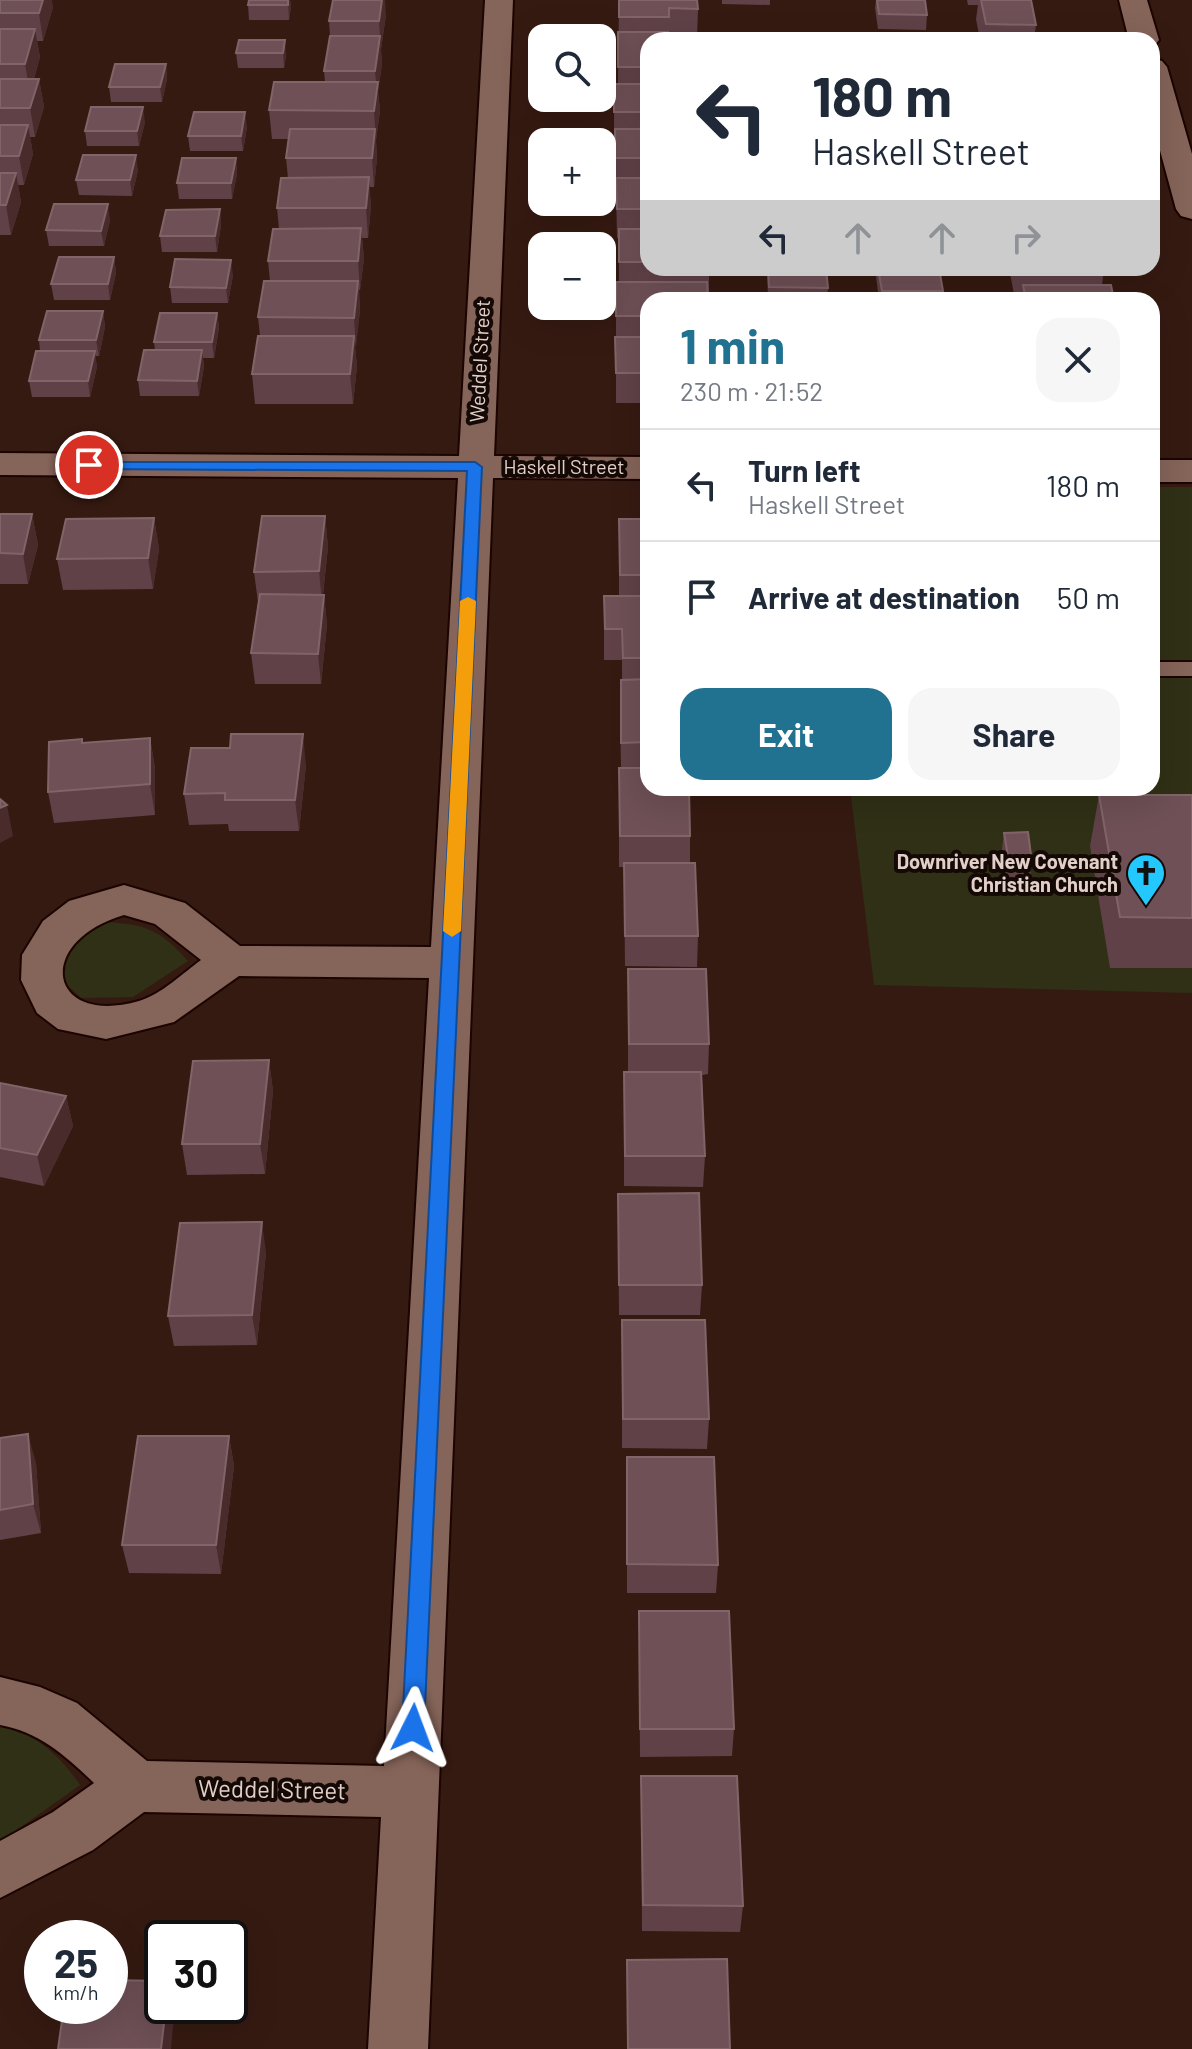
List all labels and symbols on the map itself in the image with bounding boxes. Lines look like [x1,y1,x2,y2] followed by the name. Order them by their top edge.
[464,299,494,423] street label: Weddel Street
[55,431,123,499] pin
[503,454,625,478] street label: Haskell Street
[897,849,1118,896] place label: Downriver New Covenant Christian Church
[1125,852,1167,907] church icon: Downriver New Covenant Christian Church
[371,1686,455,1770] position arrow
[198,1773,346,1804] street label: Weddel Street
[144,1920,248,2024] speed limit sign: 30

